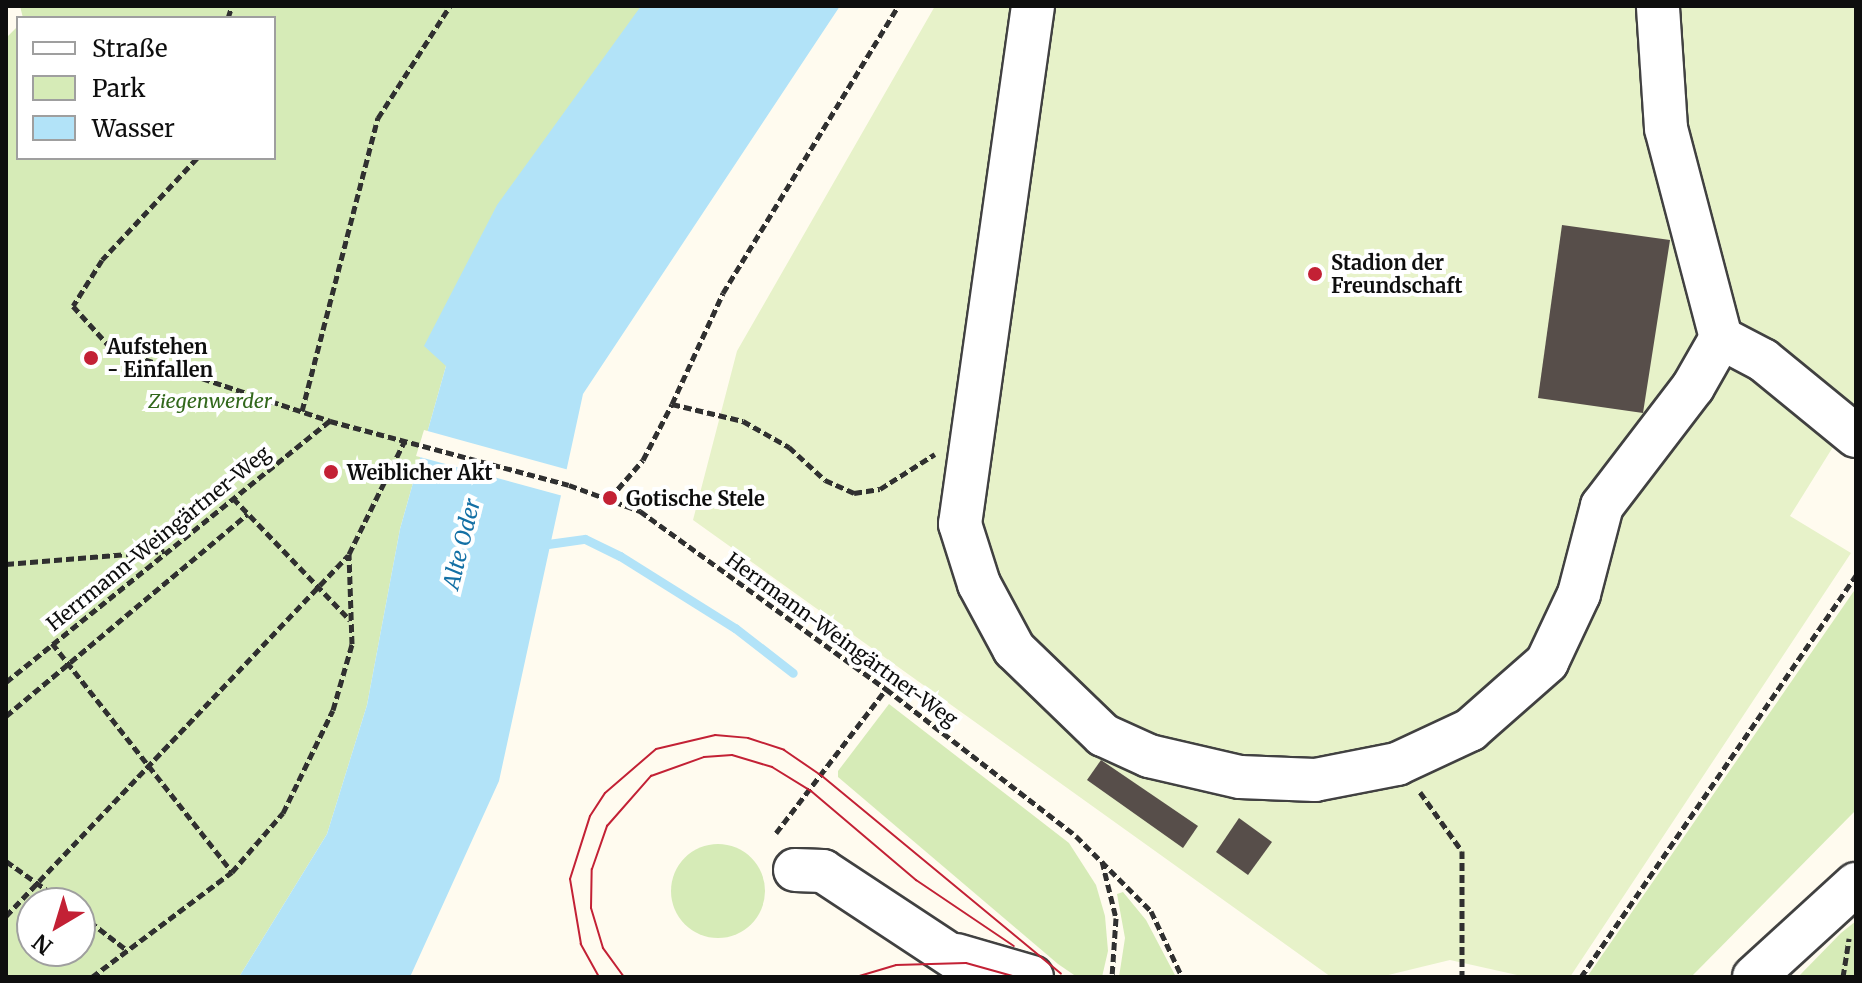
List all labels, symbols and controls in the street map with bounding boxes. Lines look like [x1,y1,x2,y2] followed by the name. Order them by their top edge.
[16,16,276,160] legend
[92,33,167,64] text: Straße
[92,73,145,104] text: Park
[92,113,175,144] text: Wasser
[1331,250,1463,297] place label: Stadion der Freundschaft
[1306,265,1324,283] marker: Stadion der Freundschaft
[107,334,213,381] place label: Aufstehen - Einfallen
[82,349,100,367] marker: Aufstehen - Einfallen
[148,388,272,412] park label: Ziegenwerder
[41,440,275,636] street label: Herrmann-Weingärtner-Weg
[347,460,493,484] place label: Weiblicher Akt
[322,463,340,481] marker: Weiblicher Akt
[626,486,765,510] place label: Gotische Stele
[601,489,619,507] marker: Gotische Stele
[438,496,486,592] water label: Alte Oder
[722,547,962,731] street label: Herrmann-Weingärtner-Weg
[16,887,96,967] north arrow
[27,928,58,961] text: N

